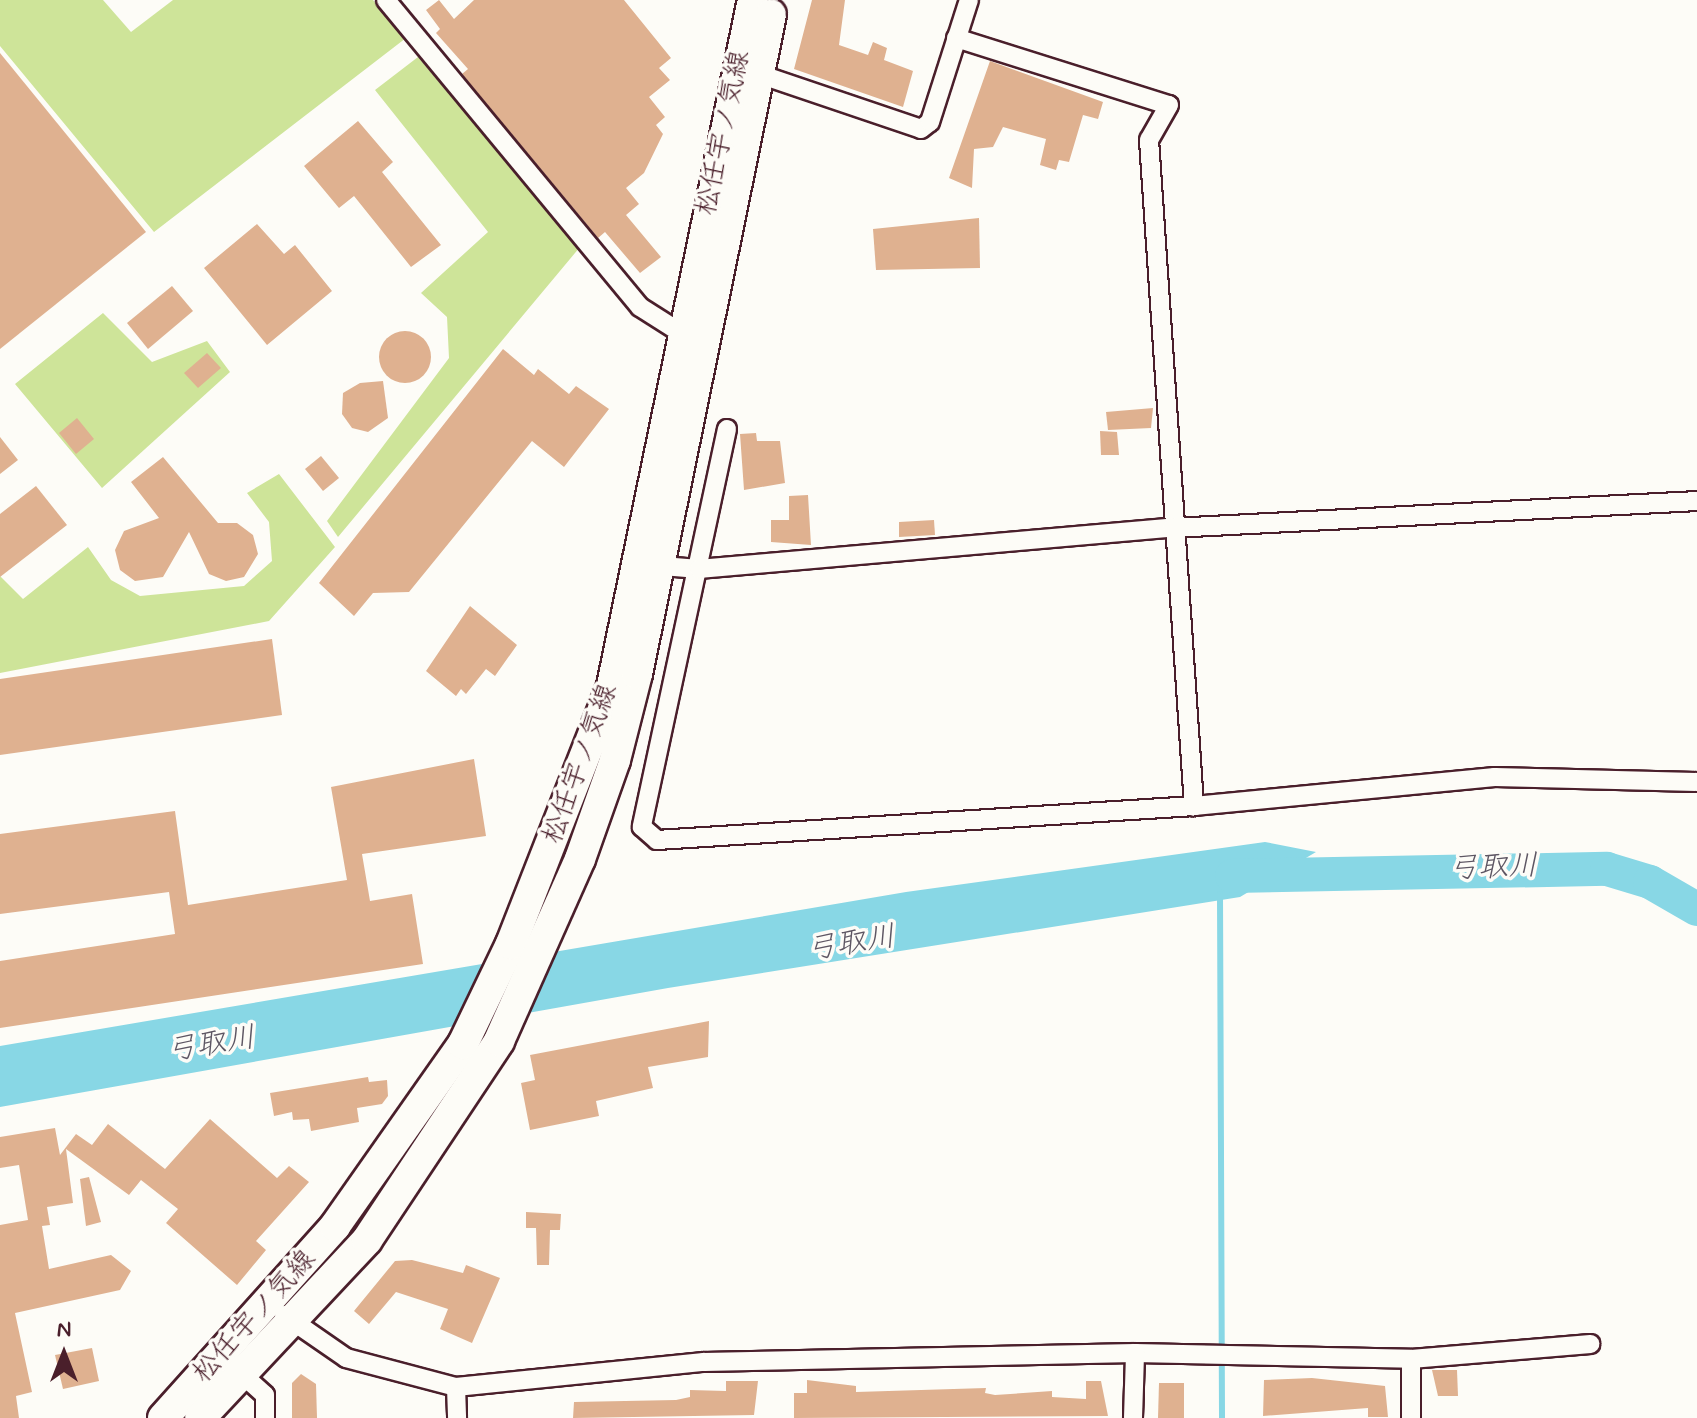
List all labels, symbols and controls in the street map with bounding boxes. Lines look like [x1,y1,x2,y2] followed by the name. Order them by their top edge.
[690,47,758,219] street label: 松任宇ノ気線
[536,679,626,849] street label: 松任宇ノ気線
[1447,848,1539,888] water label: 弓取川
[804,919,898,969] water label: 弓取川
[164,1020,258,1070] water label: 弓取川
[186,1243,324,1391] street label: 松任宇ノ気線
[24,1314,104,1394] north arrow
[57,1316,71,1344] text: N

